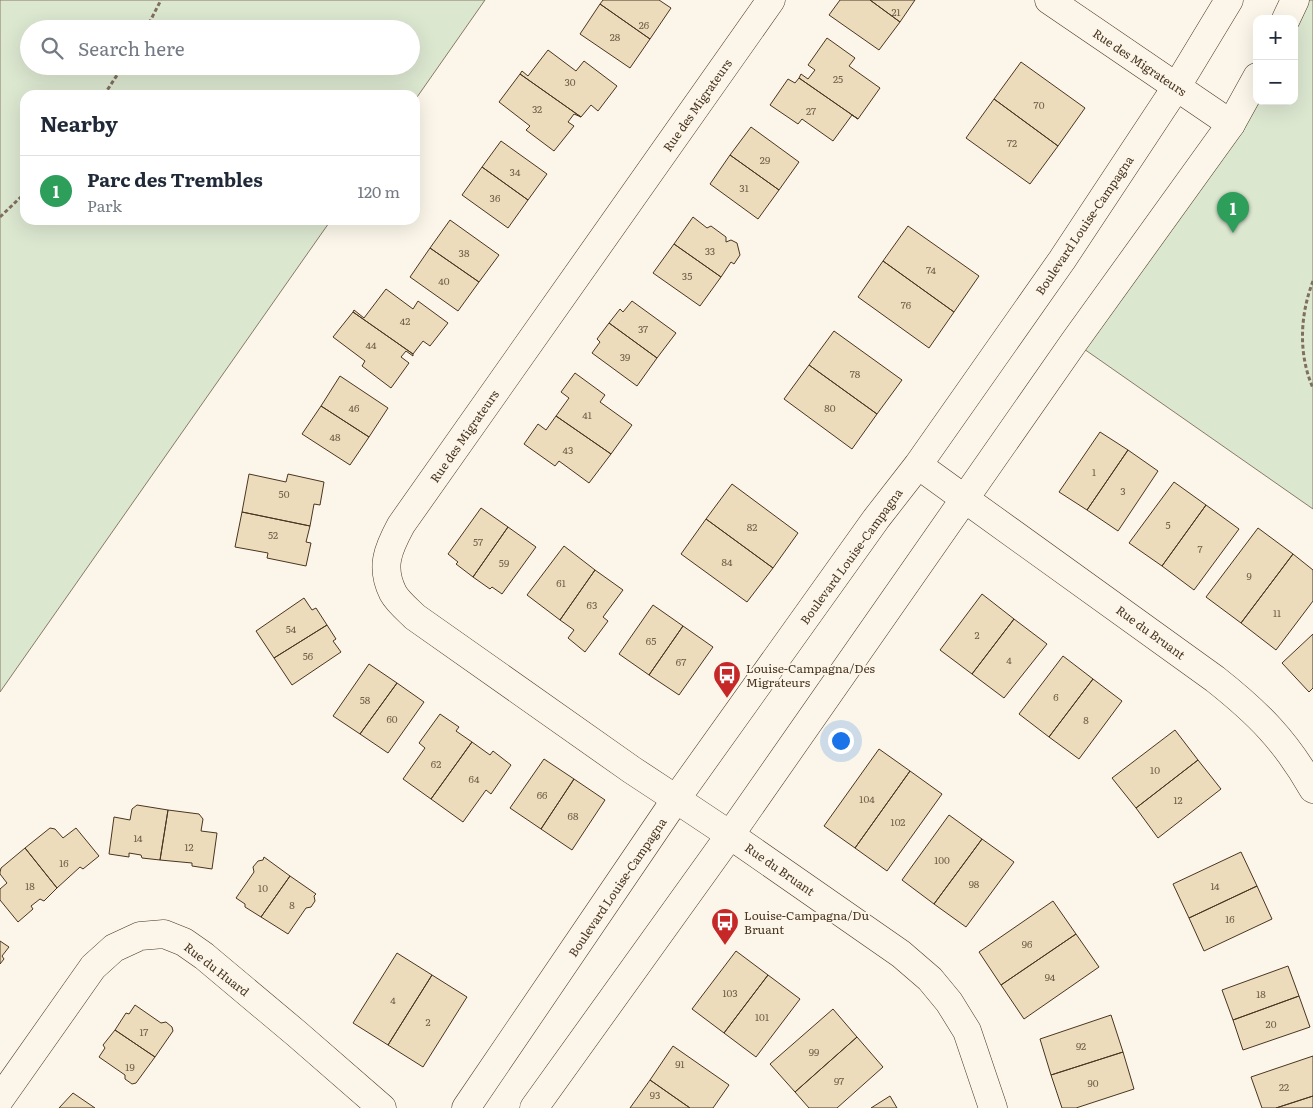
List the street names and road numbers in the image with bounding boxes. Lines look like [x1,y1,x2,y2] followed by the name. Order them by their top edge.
[1090,24,1191,100] street label: Rue des Migrateurs
[658,55,736,155] street label: Rue des Migrateurs
[1031,151,1138,298] street label: Boulevard Louise-Campagna
[425,386,503,486] street label: Rue des Migrateurs
[795,484,907,628] street label: Boulevard Louise-Campagna
[1113,601,1189,663] street label: Rue du Bruant
[564,813,671,960] street label: Boulevard Louise-Campagna
[741,838,819,900] street label: Rue du Bruant
[181,938,254,1001] street label: Rue du Huard

